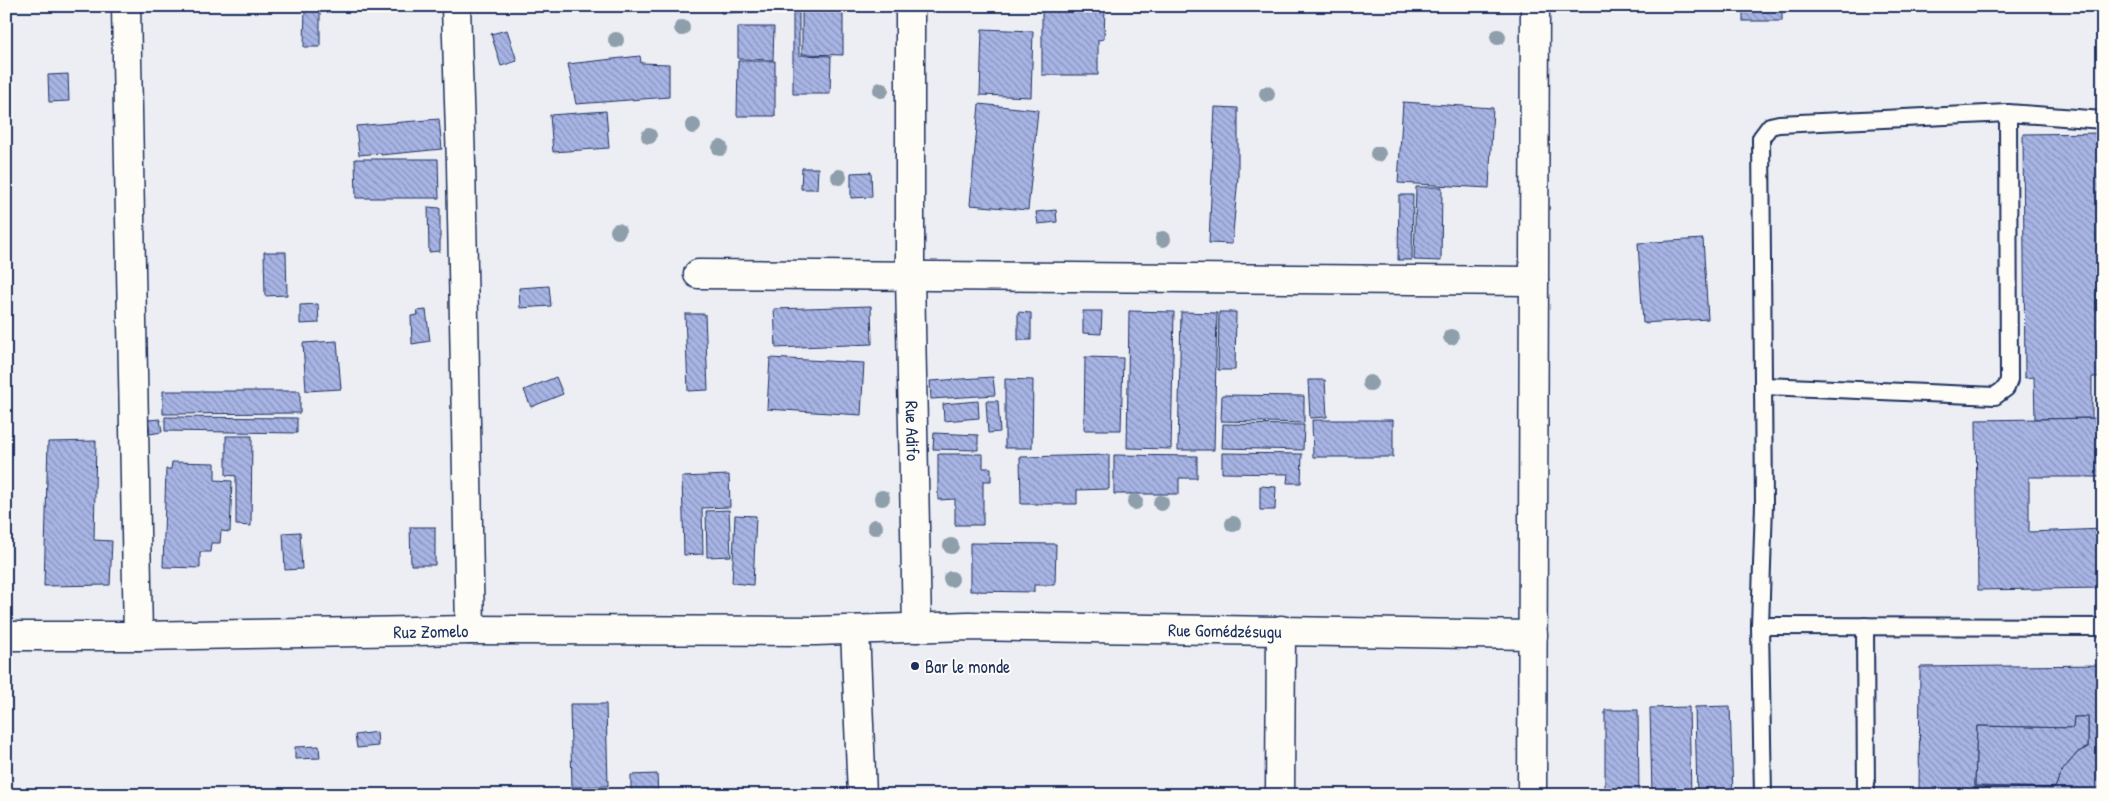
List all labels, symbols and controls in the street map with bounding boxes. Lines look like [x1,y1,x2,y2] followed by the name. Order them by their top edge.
[900,401,926,461] street label: Rue Adifo
[1168,617,1282,643] street label: Rue Gomédzésugu
[393,618,469,644] street label: Ruz Zomelo
[925,654,1010,679] place label: Bar le monde
[909,660,921,672] marker: Bar le monde

